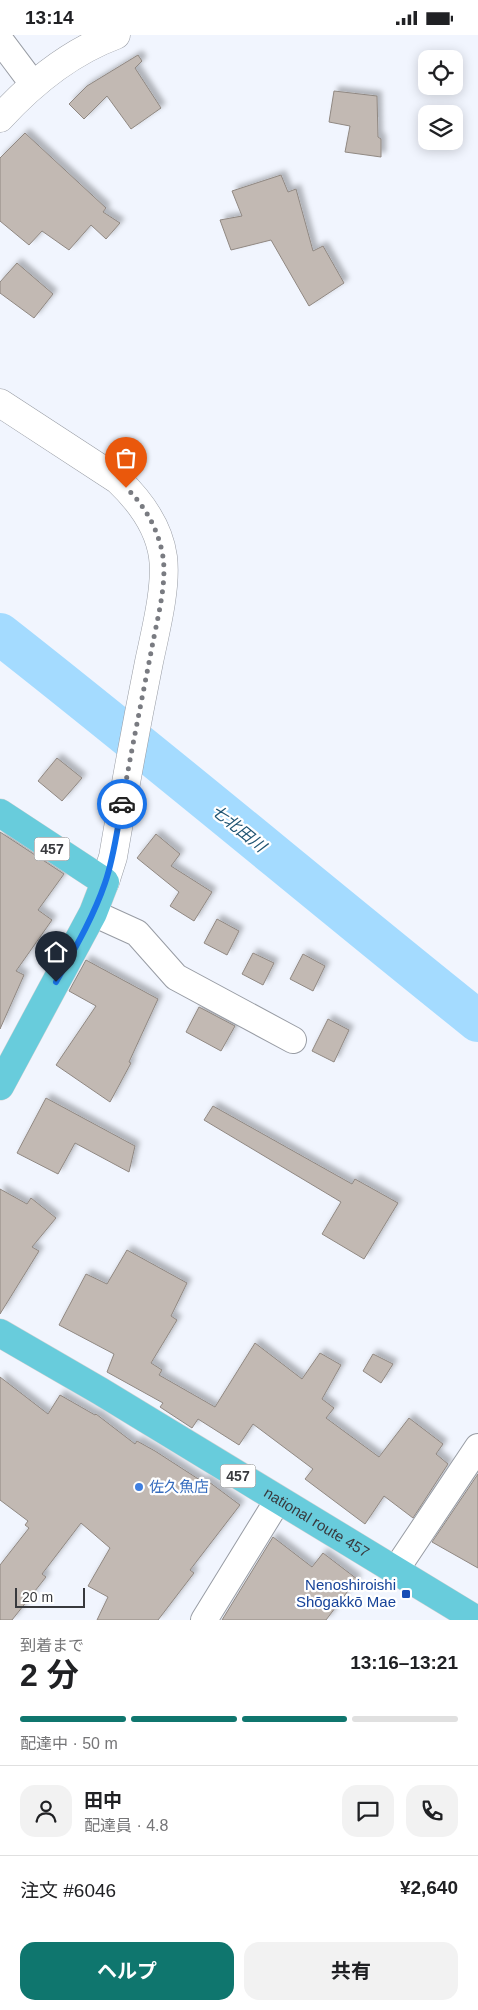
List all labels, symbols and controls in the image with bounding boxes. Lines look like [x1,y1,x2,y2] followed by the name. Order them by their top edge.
[25,7,74,28] text: 13:14
[418,50,463,150] map controls
[418,50,463,95] button: locate
[418,105,463,150] button: layers
[105,437,147,488] pin
[112,444,140,472] icon: bag
[97,779,147,829] courier
[108,790,136,818] icon: car
[208,802,270,856] water label: 七北田川
[34,837,70,861] road number: 457
[35,931,77,982] pin
[42,938,70,966] icon: home
[220,1465,256,1487] road number: 457
[149,1478,209,1495] place label: 佐久魚店
[133,1481,145,1493] marker: 佐久魚店
[261,1484,373,1561] street label: national route 457
[296,1576,396,1610] place label: Nenoshiroishi Shōgakkō Mae
[15,1585,85,1608] scale bar
[400,1588,412,1600] marker: Nenoshiroishi Shōgakkō Mae
[22,1589,53,1605] text: 20 m
[20,1637,84,1654] text: 到着まで
[350,1652,458,1673] text: 13:16–13:21
[20,1657,79,1693] text: 2 分
[20,1735,118,1752] text: 配達中 · 50 m
[20,1785,72,1837] button: person
[342,1785,394,1837] button: chat
[406,1785,458,1837] button: phone
[84,1790,122,1811] text: 田中
[84,1817,168,1834] text: 配達員 · 4.8
[400,1877,458,1898] text: ¥2,640
[20,1880,116,1901] text: 注文 #6046
[20,1942,234,2000] button: ヘルプ
[244,1942,458,2000] button: 共有

